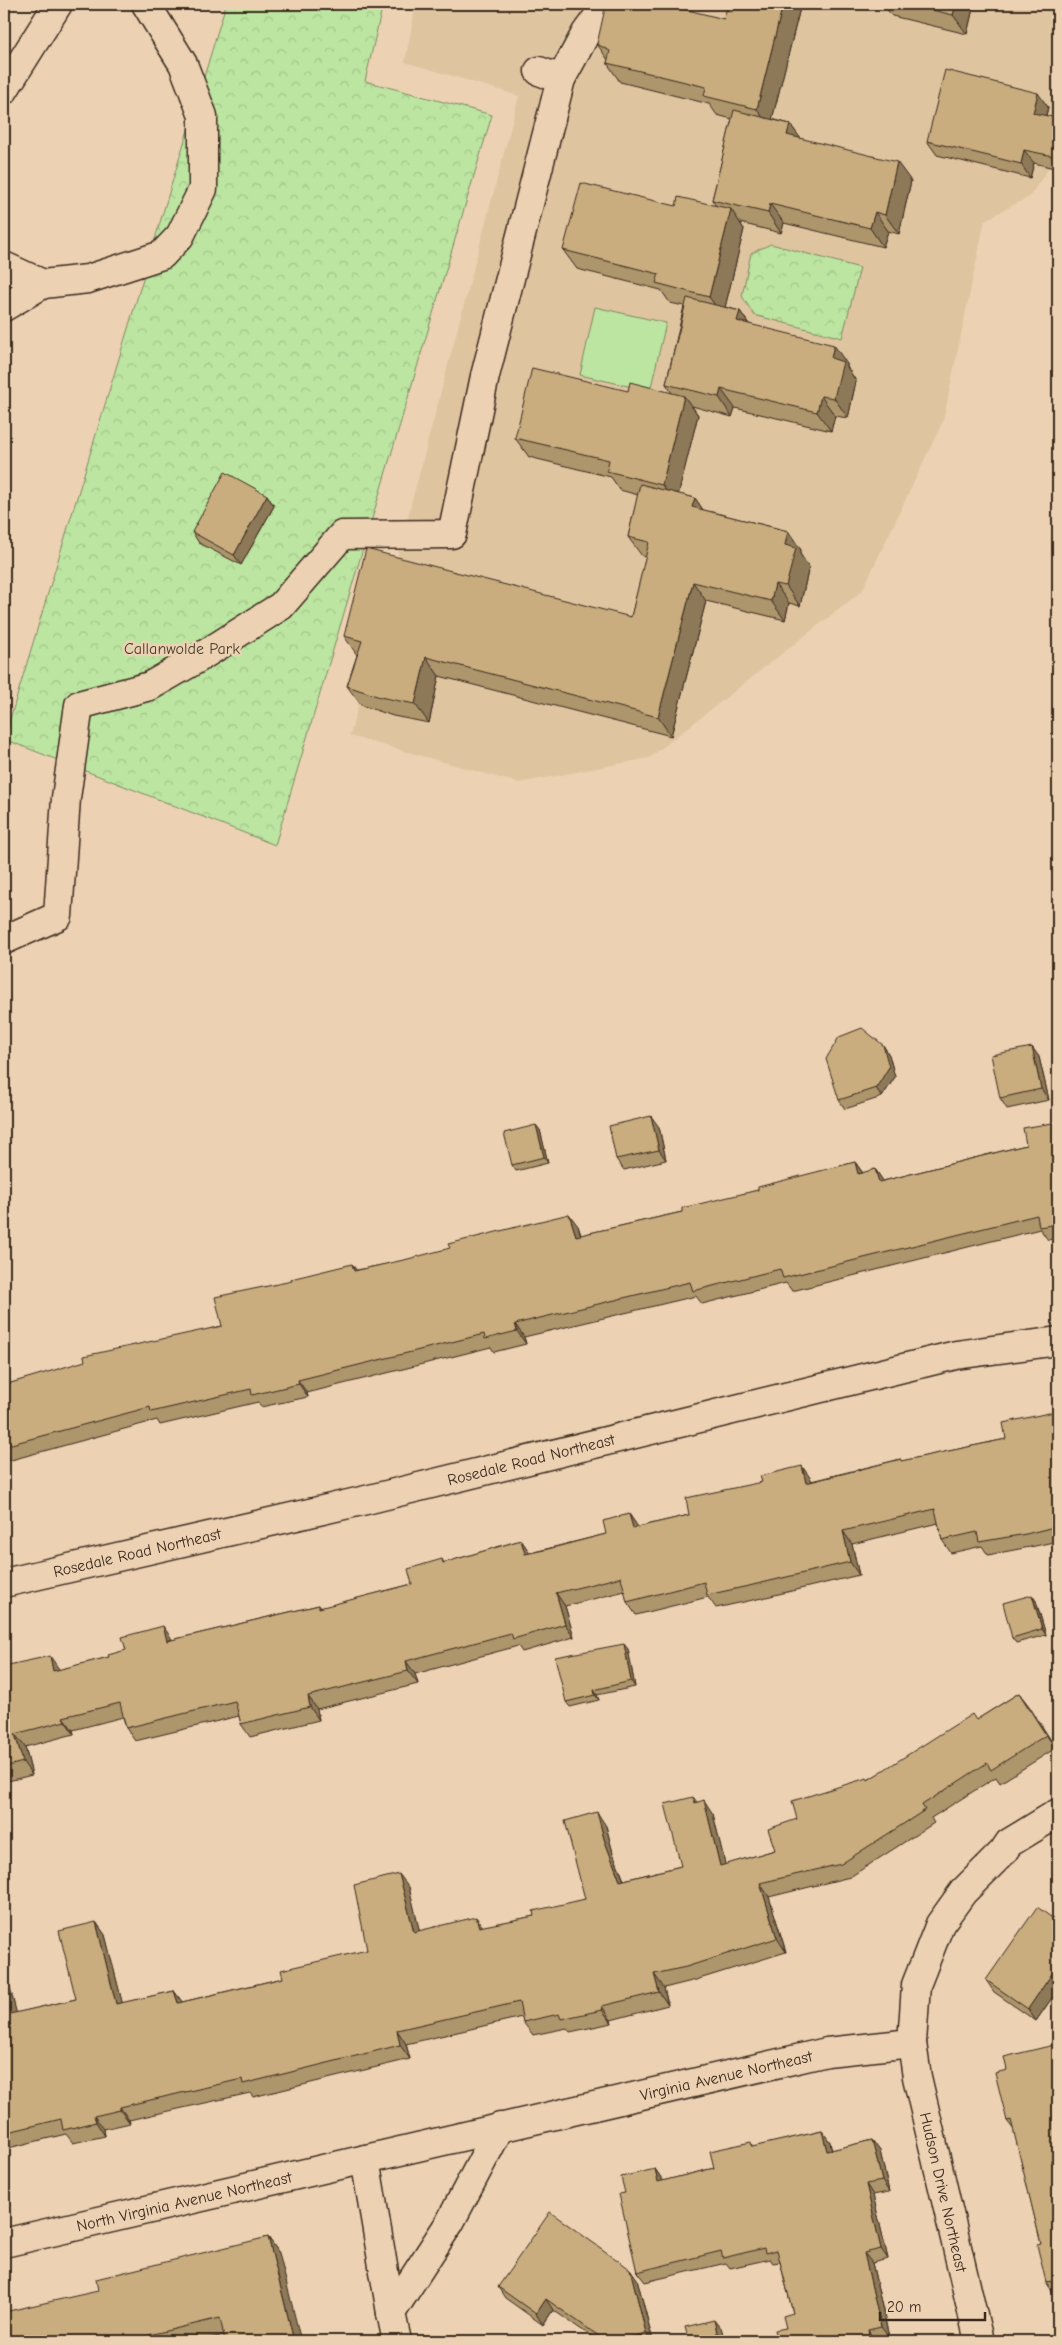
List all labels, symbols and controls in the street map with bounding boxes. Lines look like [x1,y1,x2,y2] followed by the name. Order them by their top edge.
[124,640,240,658] park label: Callanwolde Park
[446,1430,617,1489] street label: Rosedale Road Northeast
[51,1525,223,1581] street label: Rosedale Road Northeast
[638,2047,815,2105] street label: Virginia Avenue Northeast
[916,2111,970,2274] street label: Hudson Drive Northeast
[75,2168,294,2236] street label: North Virginia Avenue Northeast
[880,2290,984,2322] scale bar
[887,2298,921,2316] text: 20 m

